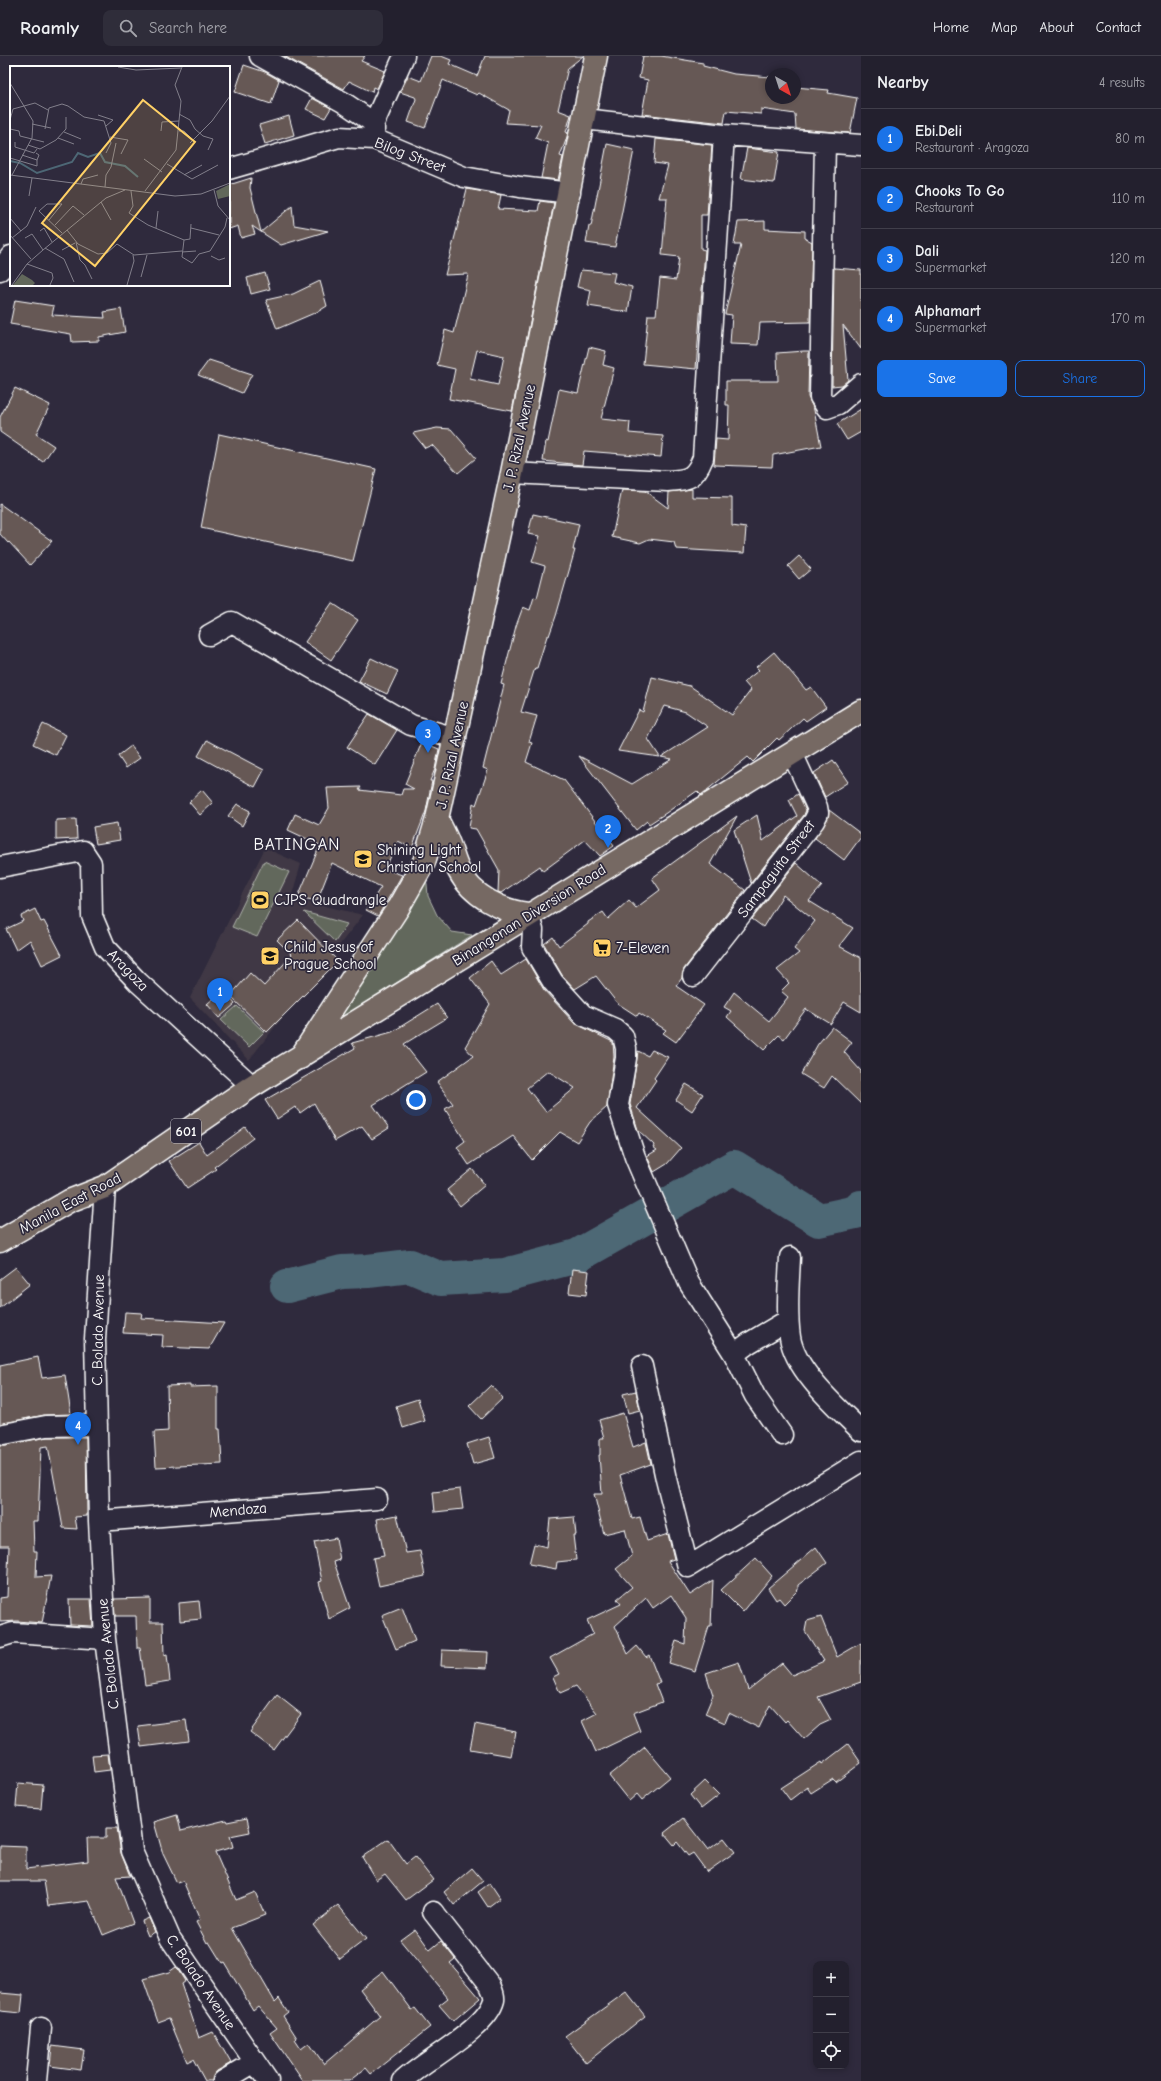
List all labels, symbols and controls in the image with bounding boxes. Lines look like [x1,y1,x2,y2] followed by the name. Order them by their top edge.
[103,10,383,46] search box
[20,17,79,39] text: Roamly
[117,17,139,39] icon: search
[149,19,227,37] text: Search here
[933,19,969,36] text: Home
[991,19,1017,36] text: Map
[1039,19,1074,36] text: About
[1096,19,1141,36] text: Contact
[10,66,230,286] inset map
[765,68,801,104] north arrow
[877,73,928,92] text: Nearby
[1099,75,1145,90] text: 4 results
[915,122,962,140] text: Ebi.Deli
[887,131,893,146] text: 1
[1115,131,1145,146] text: 80 m
[372,133,449,177] street label: Bilog Street
[915,140,1029,155] text: Restaurant · Aragoza
[915,182,1005,200] text: Chooks To Go
[887,191,893,206] text: 2
[1112,191,1145,206] text: 110 m
[915,200,974,215] text: Restaurant
[915,242,939,260] text: Dali
[887,251,893,266] text: 3
[1110,251,1145,266] text: 120 m
[915,260,986,275] text: Supermarket
[915,302,981,320] text: Alphamart
[887,311,893,326] text: 4
[1111,311,1145,326] text: 170 m
[915,320,986,335] text: Supermarket
[877,360,1007,397] button: Save
[1015,360,1145,397] button: Share
[499,382,539,493] street label: J. P. Rizal Avenue
[432,699,472,810] street label: J. P. Rizal Avenue
[415,720,441,753] pin: 3
[595,815,621,848] pin: 2
[734,816,819,921] street label: Sampaguita Street
[253,835,341,854] district label: BATINGAN
[377,841,481,876] place label: Shining Light Christian School
[352,848,374,870] school or university icon: Shining Light Christian School
[449,860,609,970] street label: Binangonan Diversion Road
[249,889,271,911] sports icon: CJPS Quadrangle
[274,891,387,909] place label: CJPS Quadrangle
[591,937,613,959] supermarket icon: 7-Eleven
[284,938,377,973] place label: Child Jesus of Prague School
[616,939,670,957] place label: 7-Eleven
[104,945,152,995] street label: Aragoza
[259,945,281,967] school or university icon: Child Jesus of Prague School
[207,978,233,1011] pin: 1
[406,1090,426,1110] your location
[171,1119,201,1143] road number: 601
[16,1169,124,1237] street label: Manila East Road
[88,1274,108,1386] street label: C. Bolado Avenue
[65,1412,91,1445] pin: 4
[208,1499,268,1521] street label: Mendoza
[93,1597,123,1710] street label: C. Bolado Avenue
[162,1931,240,2034] street label: C. Bolado Avenue
[813,1961,849,2069] map controls
[813,1961,849,1997] button: +
[813,1997,849,2033] button: −
[813,2033,849,2069] button: locate

